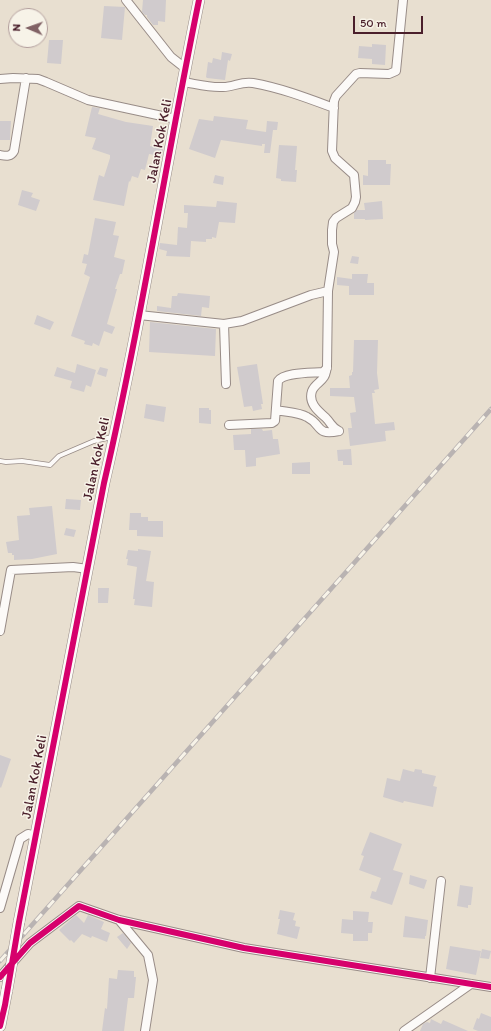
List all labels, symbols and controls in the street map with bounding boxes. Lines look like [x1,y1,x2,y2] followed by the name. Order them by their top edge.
[8,8,48,48] north arrow
[355,8,425,34] scale bar
[360,16,386,30] text: 50 m
[10,24,23,32] text: N
[144,98,176,184] street label: Jalan Kok Keli
[80,416,114,502] street label: Jalan Kok Keli
[19,734,51,820] street label: Jalan Kok Keli

